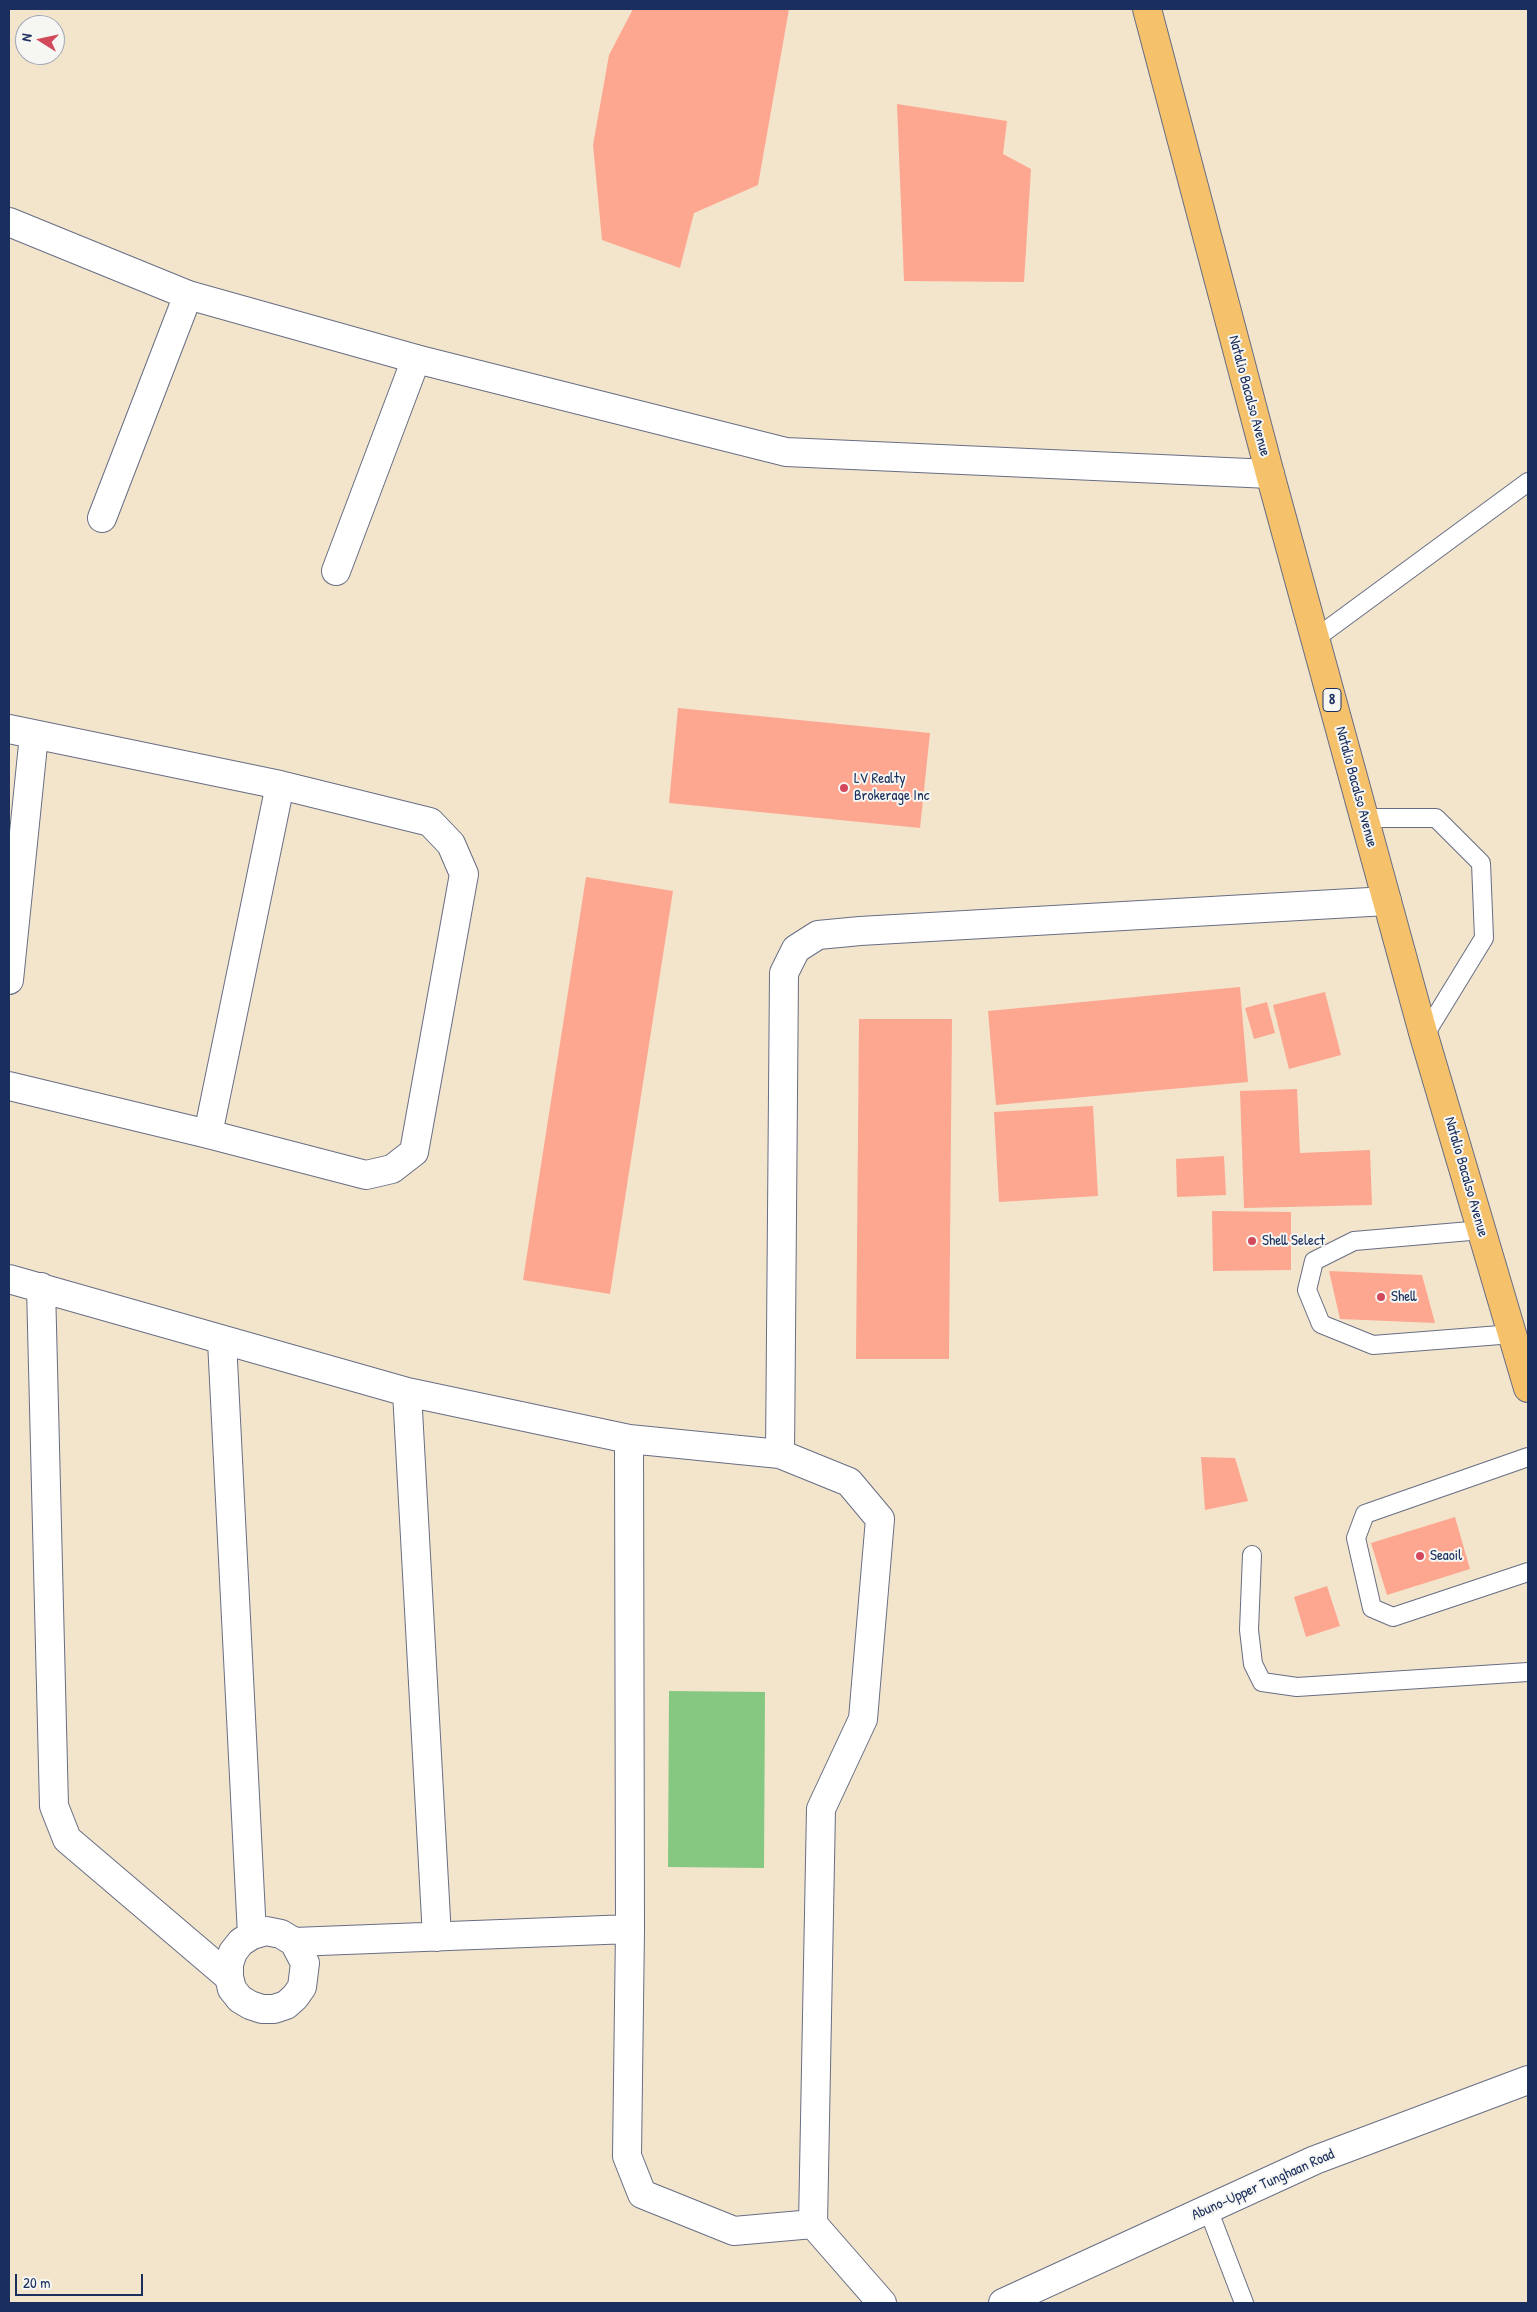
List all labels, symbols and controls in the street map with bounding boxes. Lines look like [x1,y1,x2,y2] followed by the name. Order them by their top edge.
[15,15,65,65] north arrow
[16,32,36,43] text: N
[1224,334,1274,458] street label: Natalio Bacalso Avenue
[1323,688,1341,712] road number: 8
[1331,725,1381,849] street label: Natalio Bacalso Avenue
[854,770,929,805] place label: LV Realty Brokerage Inc
[838,782,850,794] marker: LV Realty Brokerage Inc
[1440,1115,1492,1239] street label: Natalio Bacalso Avenue
[1262,1232,1325,1250] place label: Shell Select
[1246,1235,1258,1247] marker: Shell Select
[1391,1288,1417,1306] place label: Shell
[1375,1291,1387,1303] marker: Shell
[1430,1547,1462,1565] place label: Seaoil
[1414,1550,1426,1562] marker: Seaoil
[1189,2145,1337,2225] street label: Abuno-Upper Tunghaan Road
[18,2264,145,2296] scale bar
[23,2272,50,2293] text: 20 m

